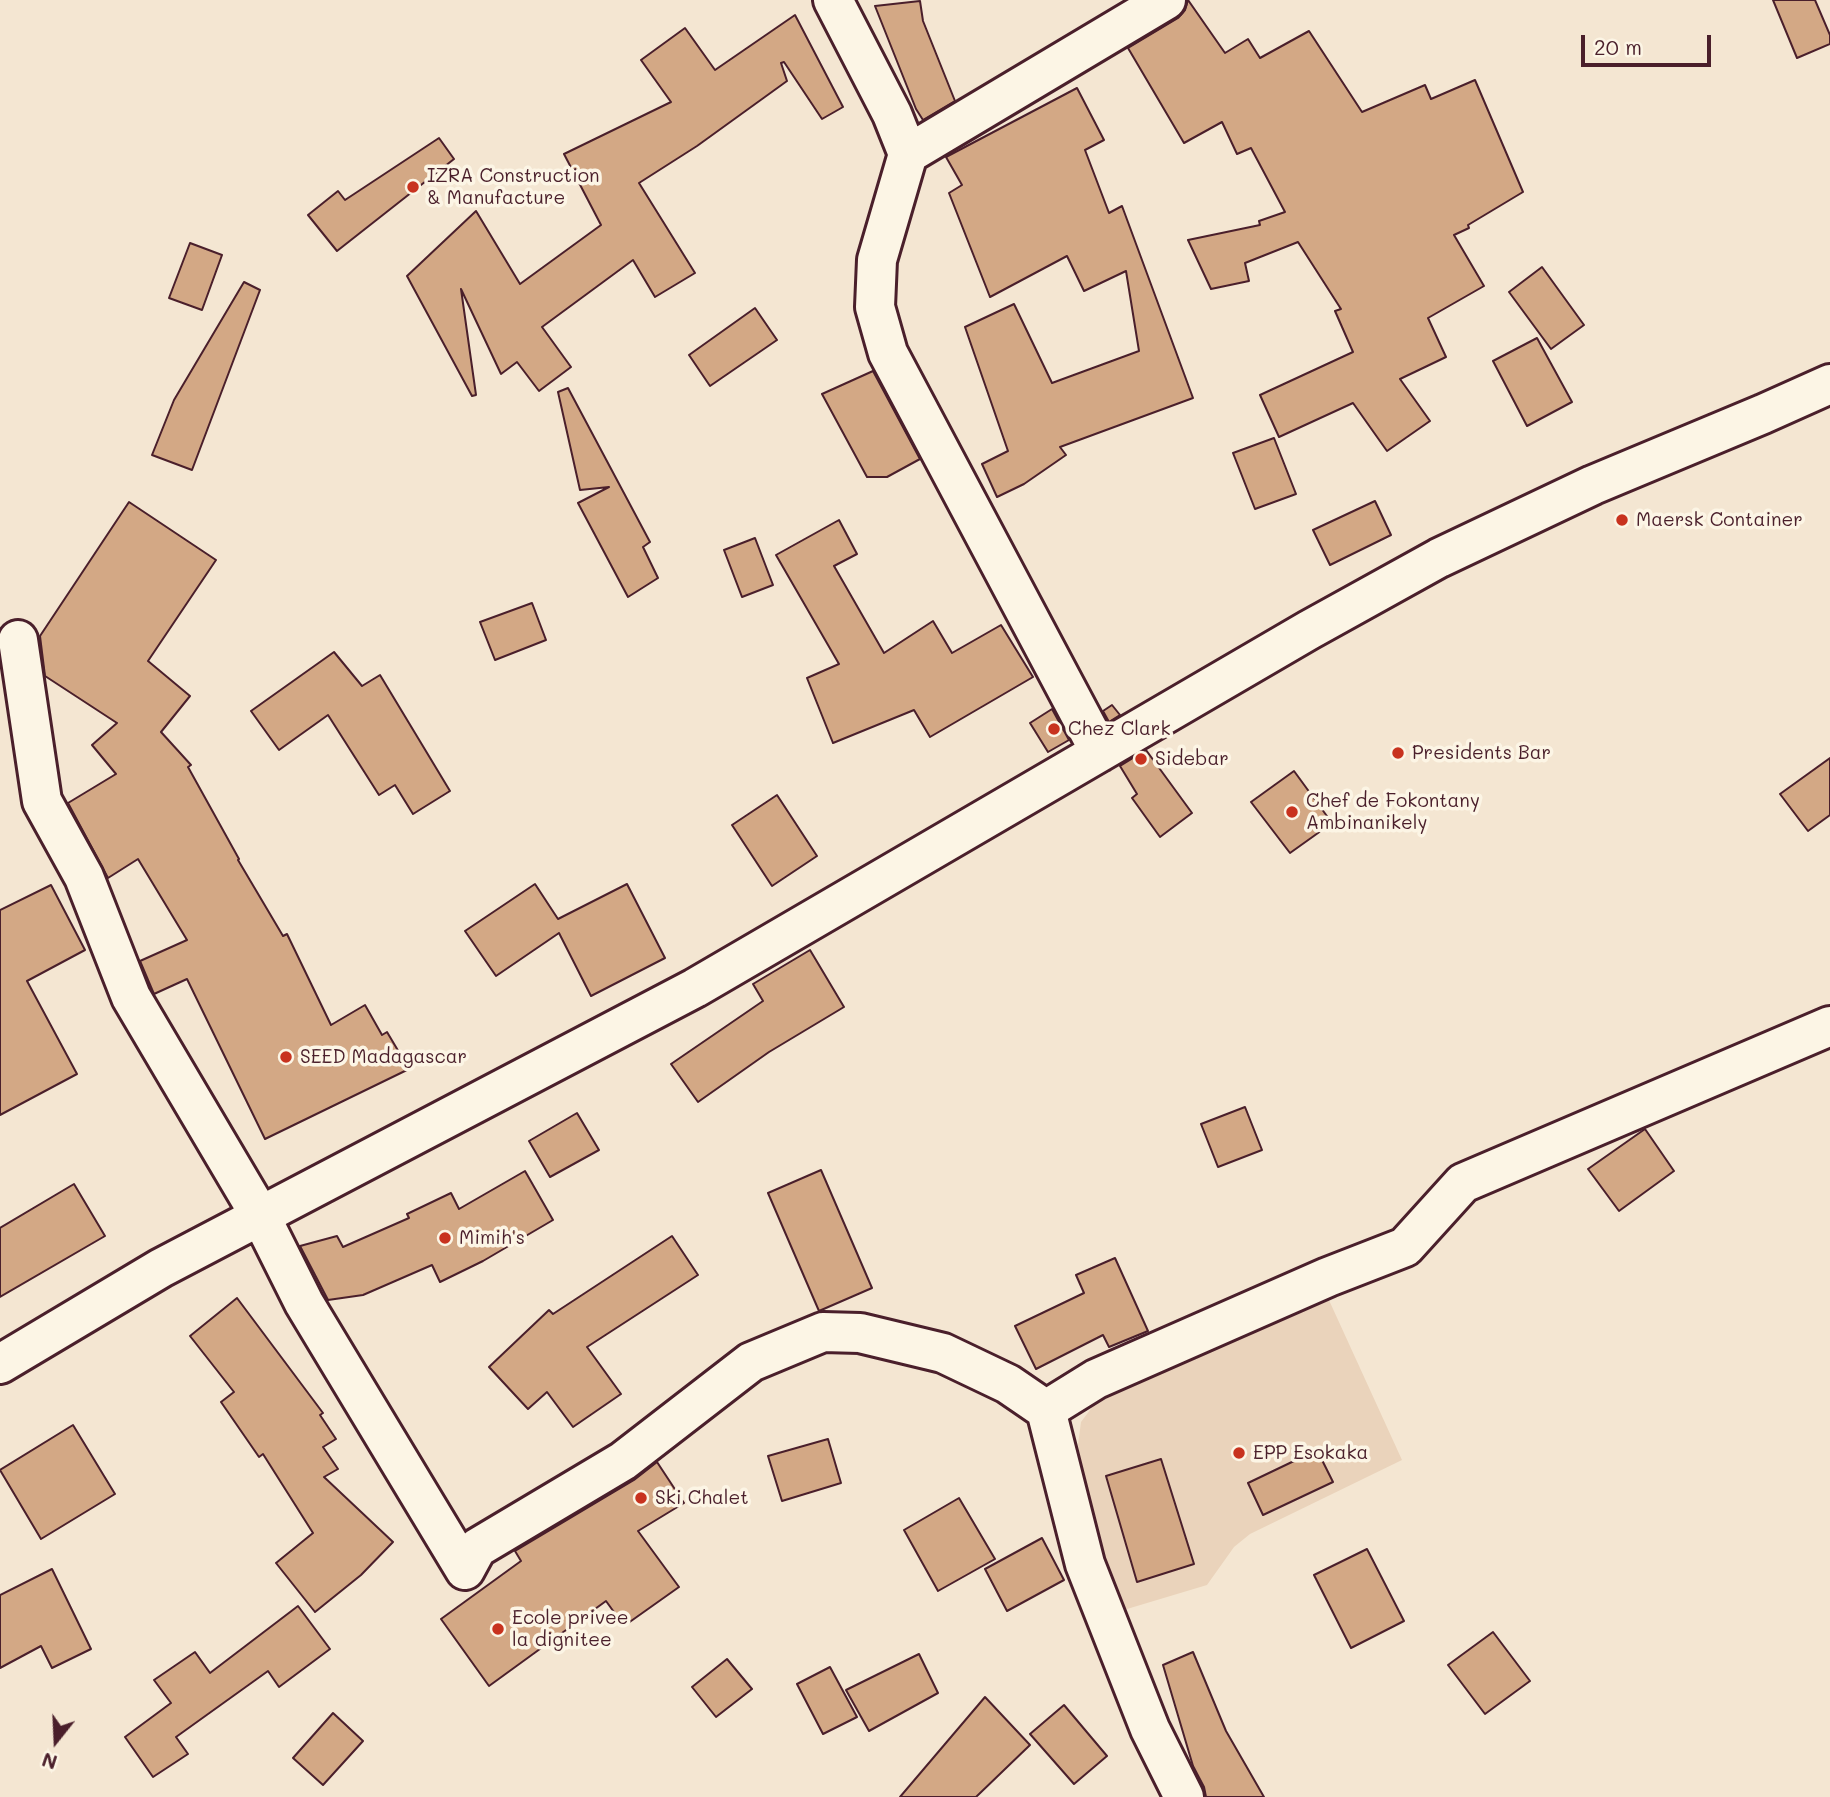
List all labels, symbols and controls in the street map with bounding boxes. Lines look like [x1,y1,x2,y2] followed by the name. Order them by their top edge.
[1585,21,1714,65] scale bar
[1594,33,1642,60] text: 20 m
[427,165,600,209] place label: IZRA Construction & Manufacture
[405,179,421,195] marker: IZRA Construction & Manufacture
[1636,509,1803,531] place label: Maersk Container
[1614,512,1630,528] marker: Maersk Container
[1068,718,1170,740] place label: Chez Clark
[1046,721,1062,737] marker: Chez Clark
[1412,742,1551,764] place label: Presidents Bar
[1390,745,1406,761] marker: Presidents Bar
[1155,748,1229,770] place label: Sidebar
[1133,751,1149,767] marker: Sidebar
[1306,790,1480,834] place label: Chef de Fokontany Ambinanikely
[1284,804,1300,820] marker: Chef de Fokontany Ambinanikely
[300,1046,467,1068] place label: SEED Madagascar
[278,1049,294,1065] marker: SEED Madagascar
[459,1227,525,1249] place label: Mimih's
[437,1230,453,1246] marker: Mimih's
[1253,1442,1368,1464] place label: EPP Esokaka
[1231,1445,1247,1461] marker: EPP Esokaka
[655,1487,749,1509] place label: Ski Chalet
[633,1490,649,1506] marker: Ski Chalet
[512,1607,629,1651] place label: Ecole privee la dignitee
[490,1621,506,1637] marker: Ecole privee la dignitee
[21,1706,91,1776] north arrow
[39,1747,60,1776] text: N

